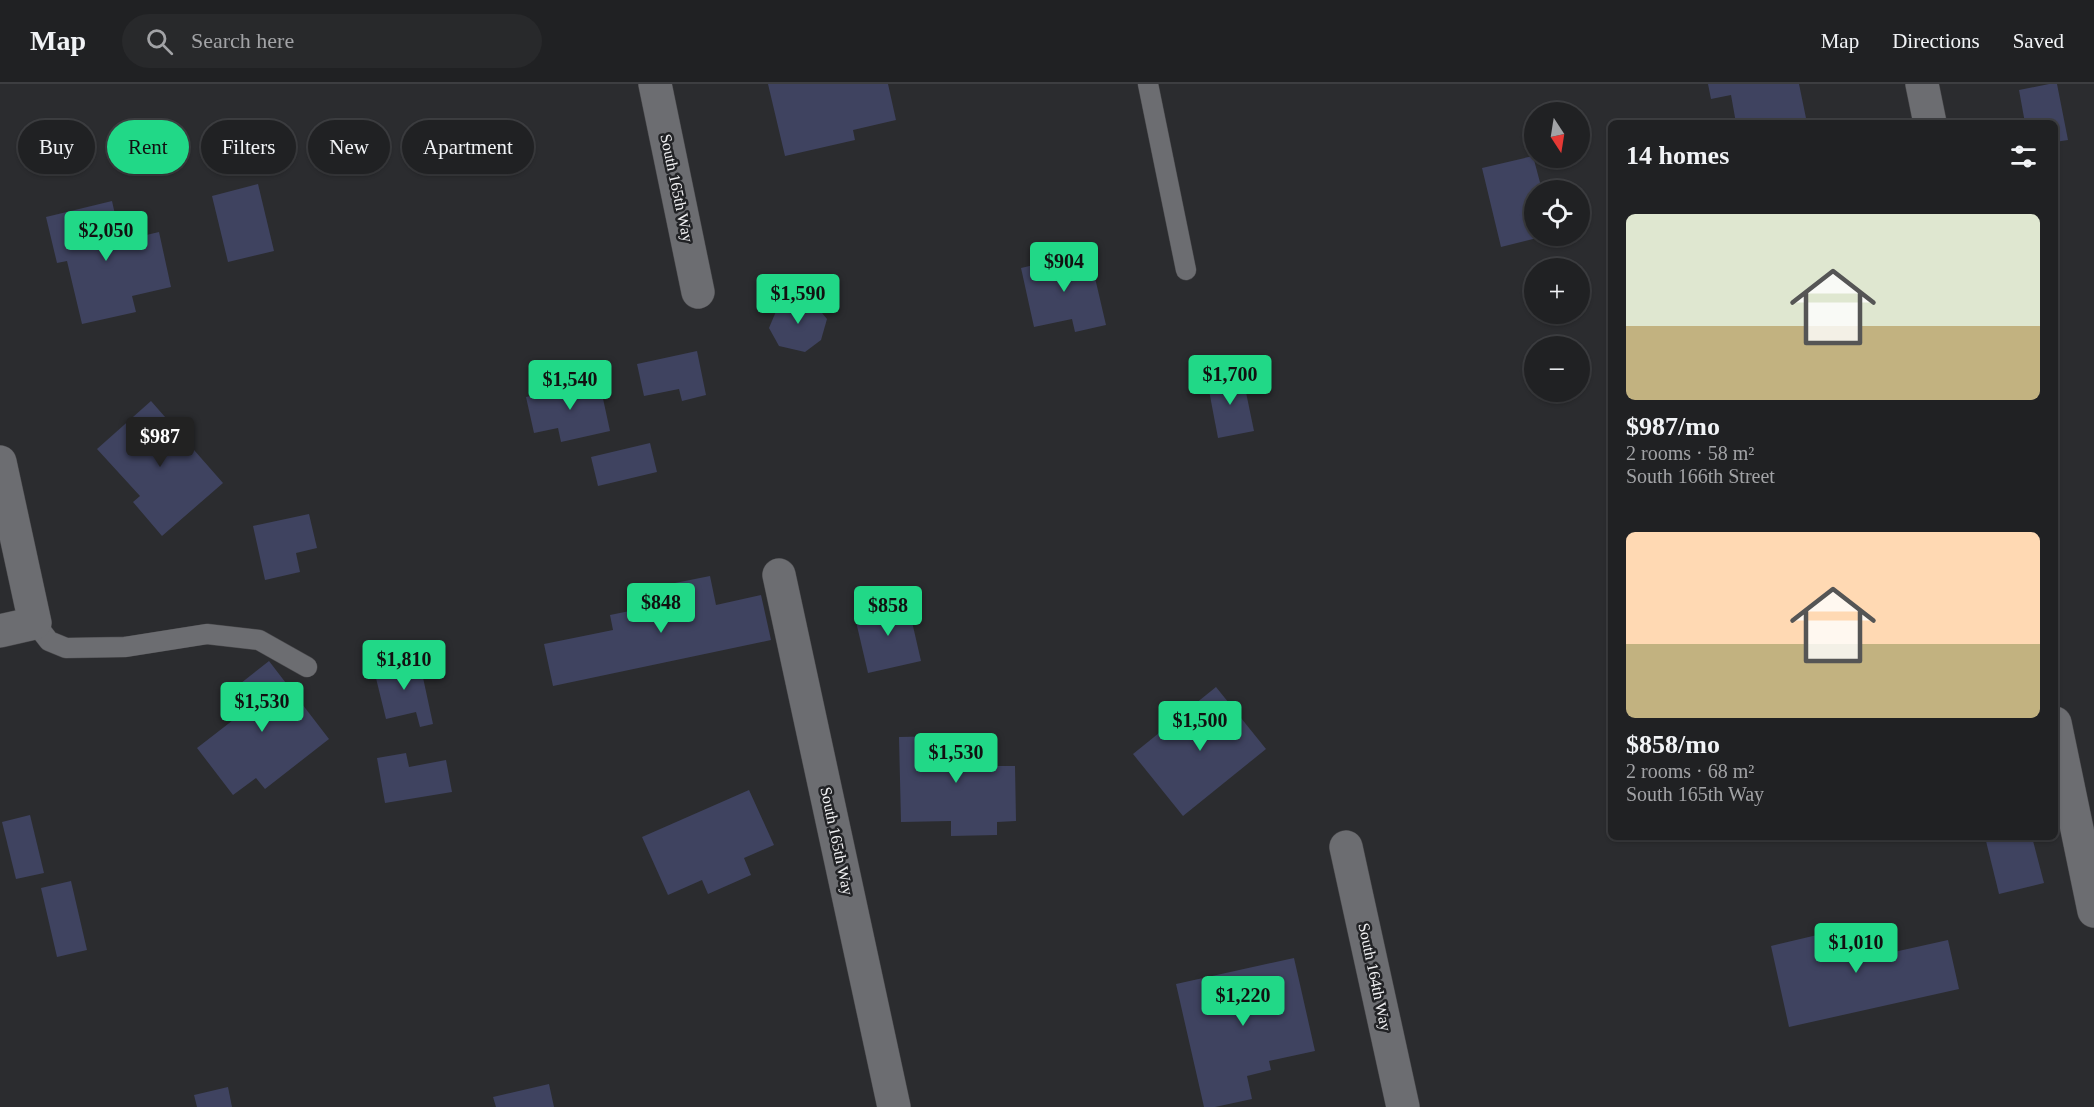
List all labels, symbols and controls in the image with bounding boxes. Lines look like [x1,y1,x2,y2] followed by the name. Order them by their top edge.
[122,14,542,68] search box
[30,25,86,56] text: Map
[143,25,176,58] icon: search
[191,28,294,53] text: Search here
[1821,29,1859,53] text: Map
[1892,29,1980,53] text: Directions
[2013,29,2064,53] text: Saved
[1524,102,1590,168] north arrow
[1524,102,1590,402] map controls
[18,120,95,174] chip: Buy
[107,120,189,174] chip: Rent
[201,120,296,174] chip: Filters
[308,120,390,174] chip: New
[402,120,534,174] chip: Apartment
[656,132,697,244] street label: South 165th Way
[2007,140,2040,173] icon: filters
[1626,141,1729,170] text: 14 homes
[1524,180,1590,246] button: locate
[57,211,155,262] pin: $2,050
[79,219,134,241] text: $2,050
[1028,242,1100,293] pin: $904
[1044,250,1084,272] text: $904
[1779,253,1887,361] icon: home
[1524,258,1590,324] button: +
[749,274,847,325] pin: $1,590
[771,282,826,304] text: $1,590
[1524,336,1590,402] button: −
[1181,355,1279,406] pin: $1,700
[521,360,619,411] pin: $1,540
[1203,363,1258,385] text: $1,700
[543,368,598,390] text: $1,540
[1626,412,1720,441] text: $987/mo
[124,417,196,468] pin: $987
[140,425,180,447] text: $987
[1626,442,1754,464] text: 2 rooms · 58 m²
[1626,465,1775,487] text: South 166th Street
[1779,571,1887,679] icon: home
[625,583,697,634] pin: $848
[852,586,924,637] pin: $858
[641,591,681,613] text: $848
[868,594,908,616] text: $858
[355,640,453,691] pin: $1,810
[377,648,432,670] text: $1,810
[213,682,311,733] pin: $1,530
[235,690,290,712] text: $1,530
[1151,701,1249,752] pin: $1,500
[1173,709,1228,731] text: $1,500
[1626,730,1720,759] text: $858/mo
[907,733,1005,784] pin: $1,530
[929,741,984,763] text: $1,530
[1626,760,1754,782] text: 2 rooms · 68 m²
[1626,783,1764,805] text: South 165th Way
[816,785,857,897] street label: South 165th Way
[1354,921,1395,1033] street label: South 164th Way
[1807,923,1905,974] pin: $1,010
[1829,931,1884,953] text: $1,010
[1194,976,1292,1027] pin: $1,220
[1216,984,1271,1006] text: $1,220

